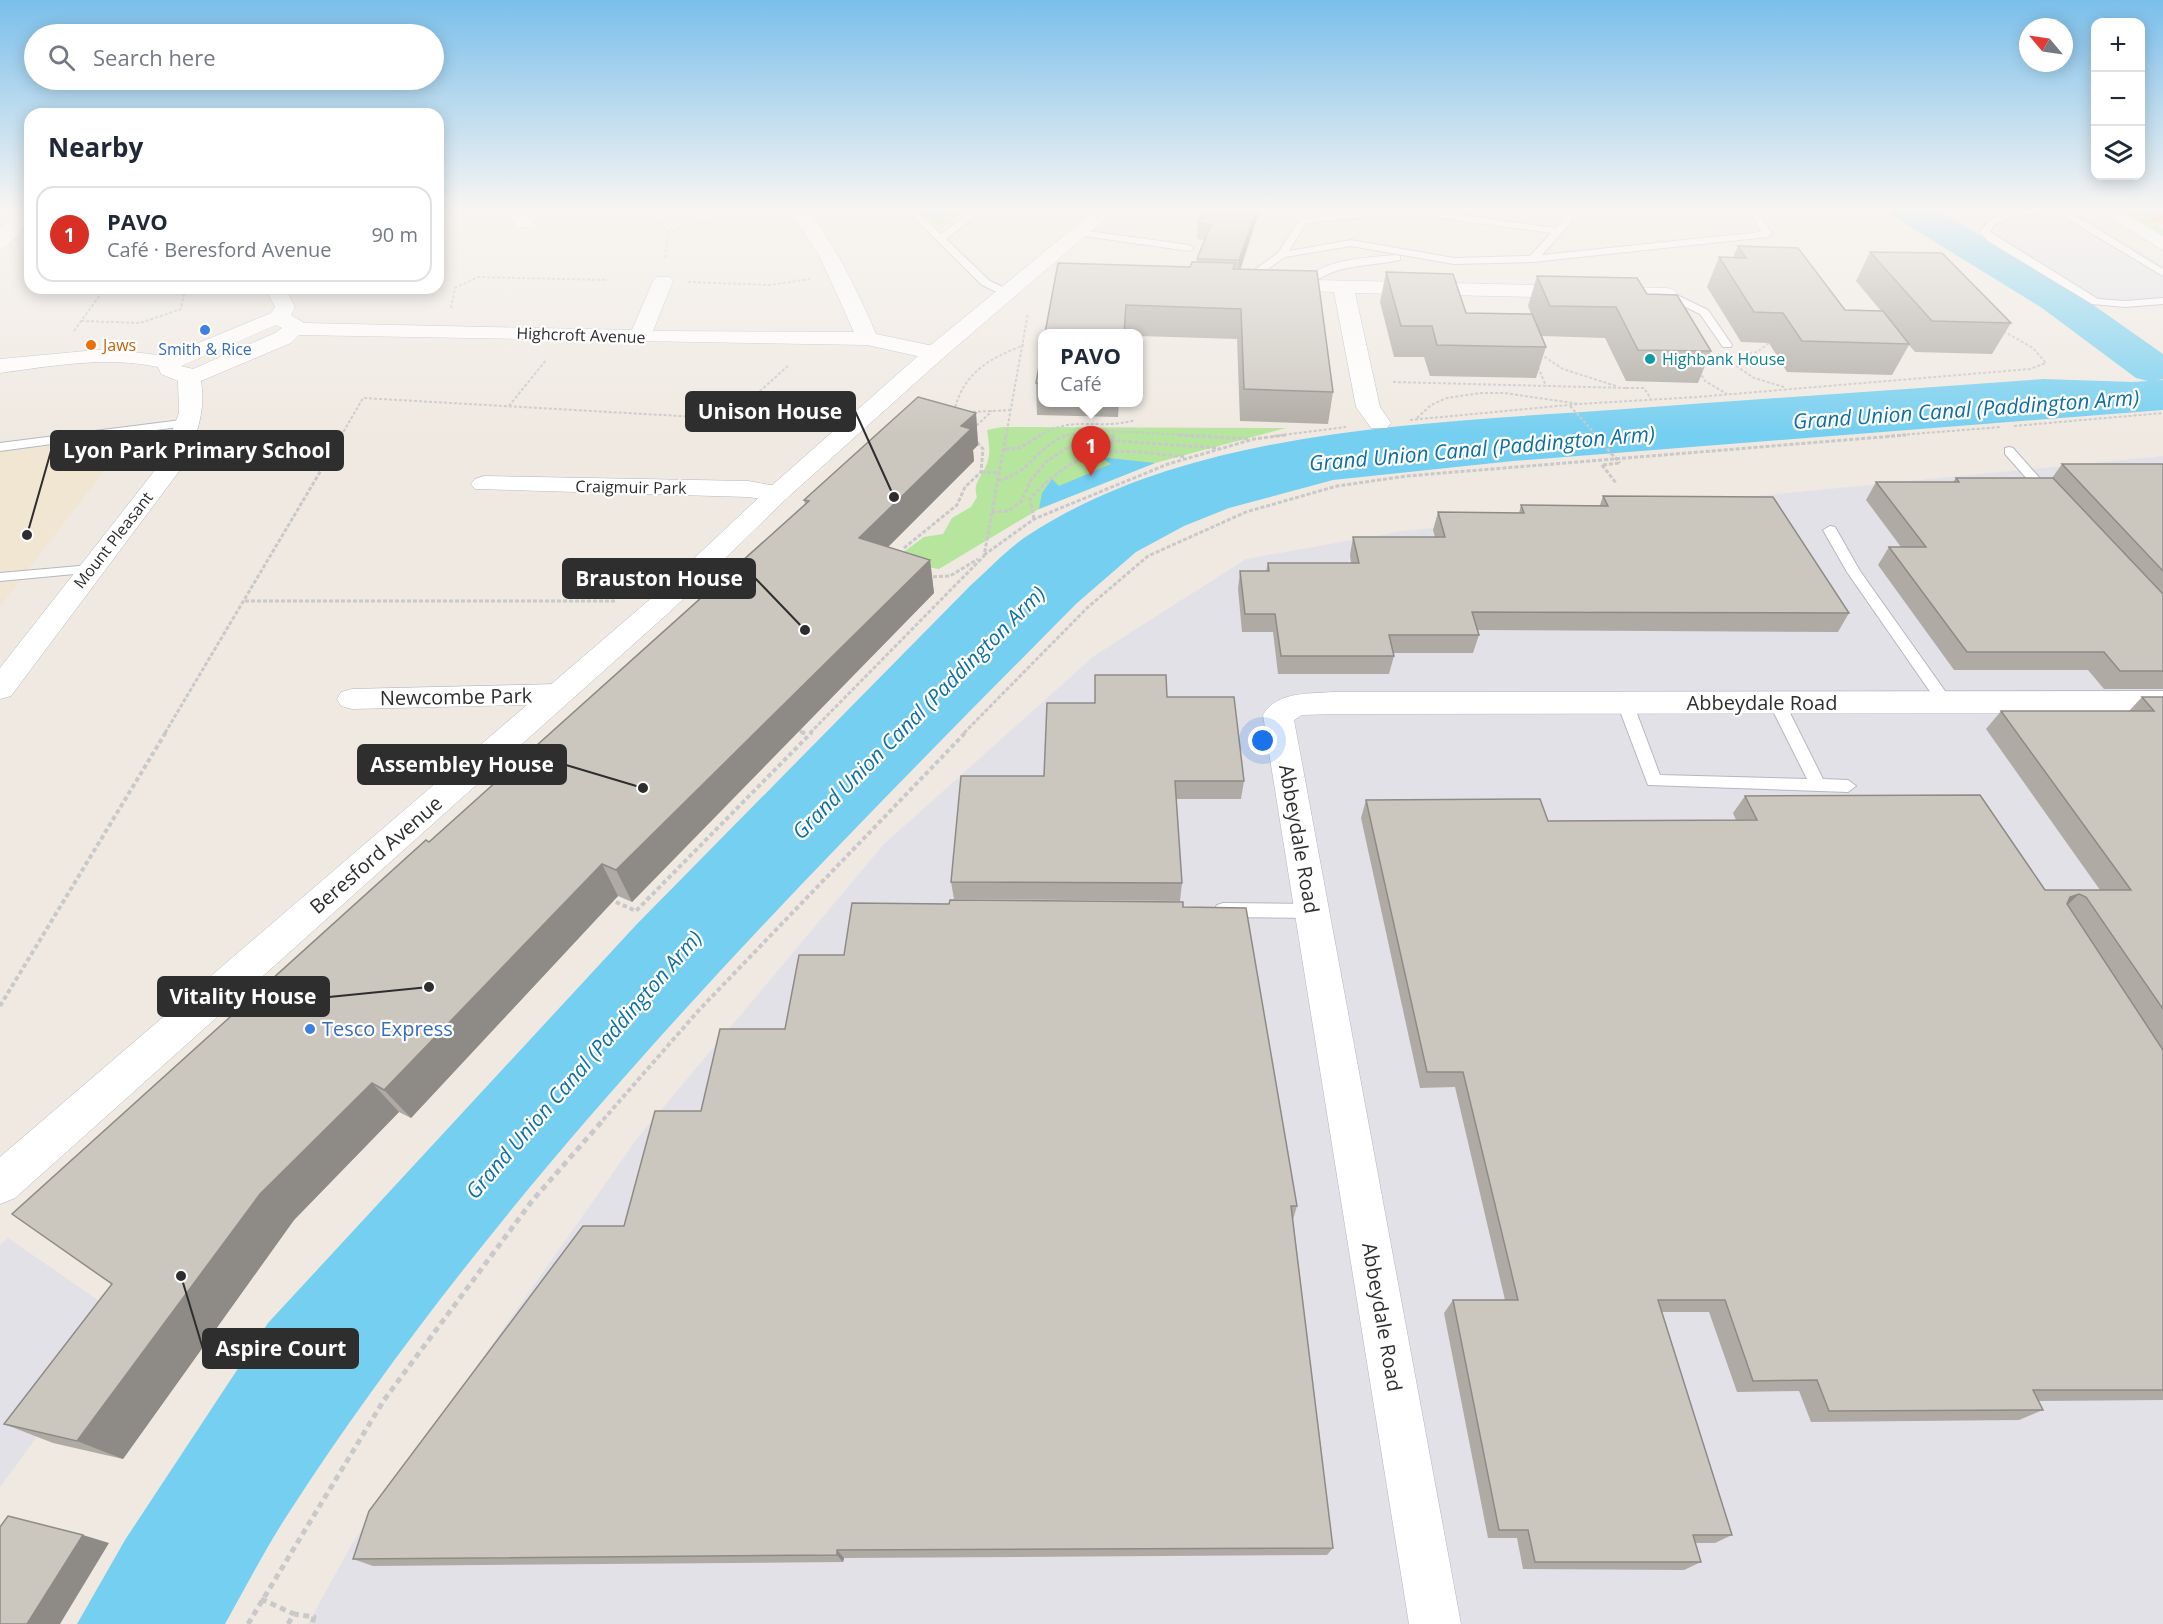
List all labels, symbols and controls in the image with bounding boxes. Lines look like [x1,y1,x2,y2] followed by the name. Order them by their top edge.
[2019,18,2073,72] north arrow
[2091,18,2145,180] map controls
[2091,18,2145,72] button: +
[24,24,444,90] search box
[45,41,78,74] icon: search
[93,42,216,72] text: Search here
[2091,72,2145,126] button: −
[2091,126,2145,180] button: layers
[48,129,143,165] text: Nearby
[107,206,168,236] text: PAVO
[64,221,75,248] text: 1
[371,221,418,248] text: 90 m
[107,236,331,263] text: Café · Beresford Avenue
[516,322,646,348] street label: Highcroft Avenue
[198,323,212,337] marker: Smith & Rice
[1038,329,1143,407] popup
[101,334,136,356] place label: Jaws
[84,338,98,352] marker: Jaws
[158,338,252,360] place label: Smith & Rice
[1060,340,1121,370] text: PAVO
[1662,348,1785,370] place label: Highbank House
[1643,352,1657,366] marker: Highbank House
[1060,370,1102,397] text: Café
[1792,383,2140,435] water label: Grand Union Canal (Paddington Arm)
[686,392,855,431] callout: Unison House
[698,397,842,425] text: Unison House
[1308,419,1656,477] water label: Grand Union Canal (Paddington Arm)
[1072,426,1110,476] pin: 1
[51,431,343,470] callout: Lyon Park Primary School
[63,436,331,464] text: Lyon Park Primary School
[575,475,687,499] street label: Craigmuir Park
[68,487,158,593] street label: Mount Pleasant
[563,559,755,598] callout: Brauston House
[575,564,743,592] text: Brauston House
[786,580,1051,845] water label: Grand Union Canal (Paddington Arm)
[380,682,533,711] street label: Newcombe Park
[1687,689,1837,716] street label: Abbeydale Road
[1248,726,1277,755] your location
[358,745,566,784] callout: Assembley House
[370,750,554,778] text: Assembley House
[1273,762,1326,916] street label: Abbeydale Road
[304,790,448,920] street label: Beresford Avenue
[459,924,708,1204] water label: Grand Union Canal (Paddington Arm)
[158,977,329,1016] callout: Vitality House
[170,982,316,1010] text: Vitality House
[322,1015,453,1042] place label: Tesco Express
[303,1022,317,1036] marker: Tesco Express
[1356,1240,1409,1394] street label: Abbeydale Road
[203,1329,358,1368] callout: Aspire Court
[216,1334,346,1362] text: Aspire Court

